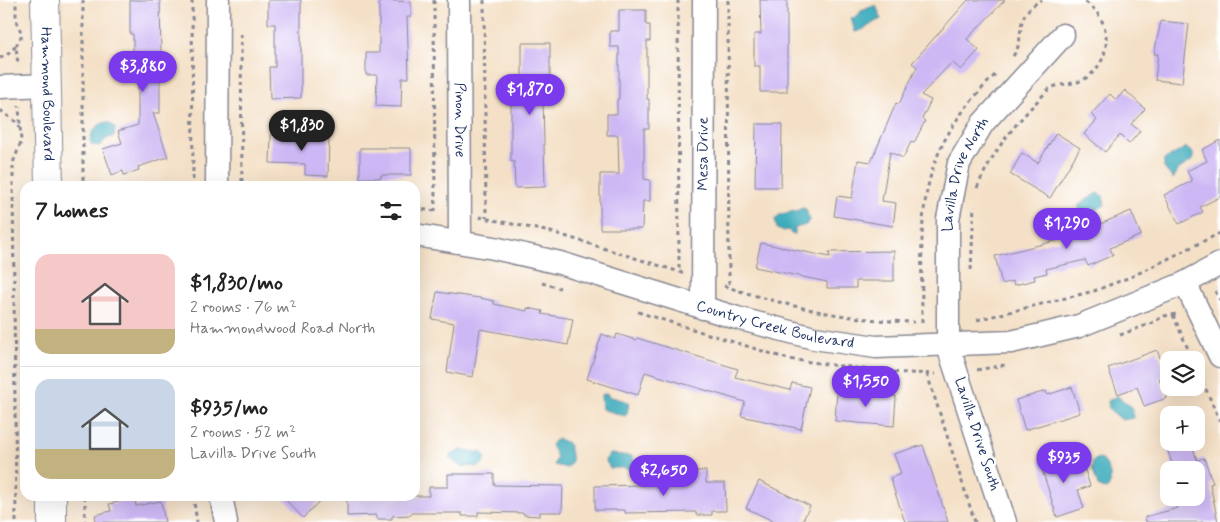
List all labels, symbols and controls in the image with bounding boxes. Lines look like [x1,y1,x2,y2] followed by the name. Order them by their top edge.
[36,27,58,161] street label: Hammond Boulevard
[102,51,184,93] pin: $3,880
[120,56,166,77] text: $3,880
[489,74,571,116] pin: $1,870
[507,79,553,100] text: $1,870
[449,83,470,158] street label: Pinon Drive
[261,110,343,152] pin: $1,830
[938,114,994,231] street label: Lavilla Drive North
[280,115,324,136] text: $1,830
[693,117,714,191] street label: Mesa Drive
[35,197,108,225] text: 7 homes
[377,197,405,225] icon: filters
[1026,208,1108,250] pin: $1,290
[1044,213,1090,234] text: $1,290
[190,269,283,297] text: $1,830/mo
[75,274,135,334] icon: home
[694,296,855,354] street label: Country Creek Boulevard
[190,297,297,318] text: 2 rooms · 76 m²
[190,318,375,339] text: Hammondwood Road North
[1160,351,1205,506] map controls
[1160,351,1205,396] button: layers
[825,366,907,408] pin: $1,550
[843,371,889,392] text: $1,550
[949,375,1005,493] street label: Lavilla Drive South
[190,394,268,422] text: $935/mo
[75,399,135,459] icon: home
[1160,406,1205,451] button: +
[190,422,296,443] text: 2 rooms · 52 m²
[1034,442,1094,484] pin: $935
[190,443,316,464] text: Lavilla Drive South
[1048,447,1080,468] text: $935
[623,454,705,497] pin: $2,650
[640,460,688,481] text: $2,650
[1160,461,1205,506] button: −

